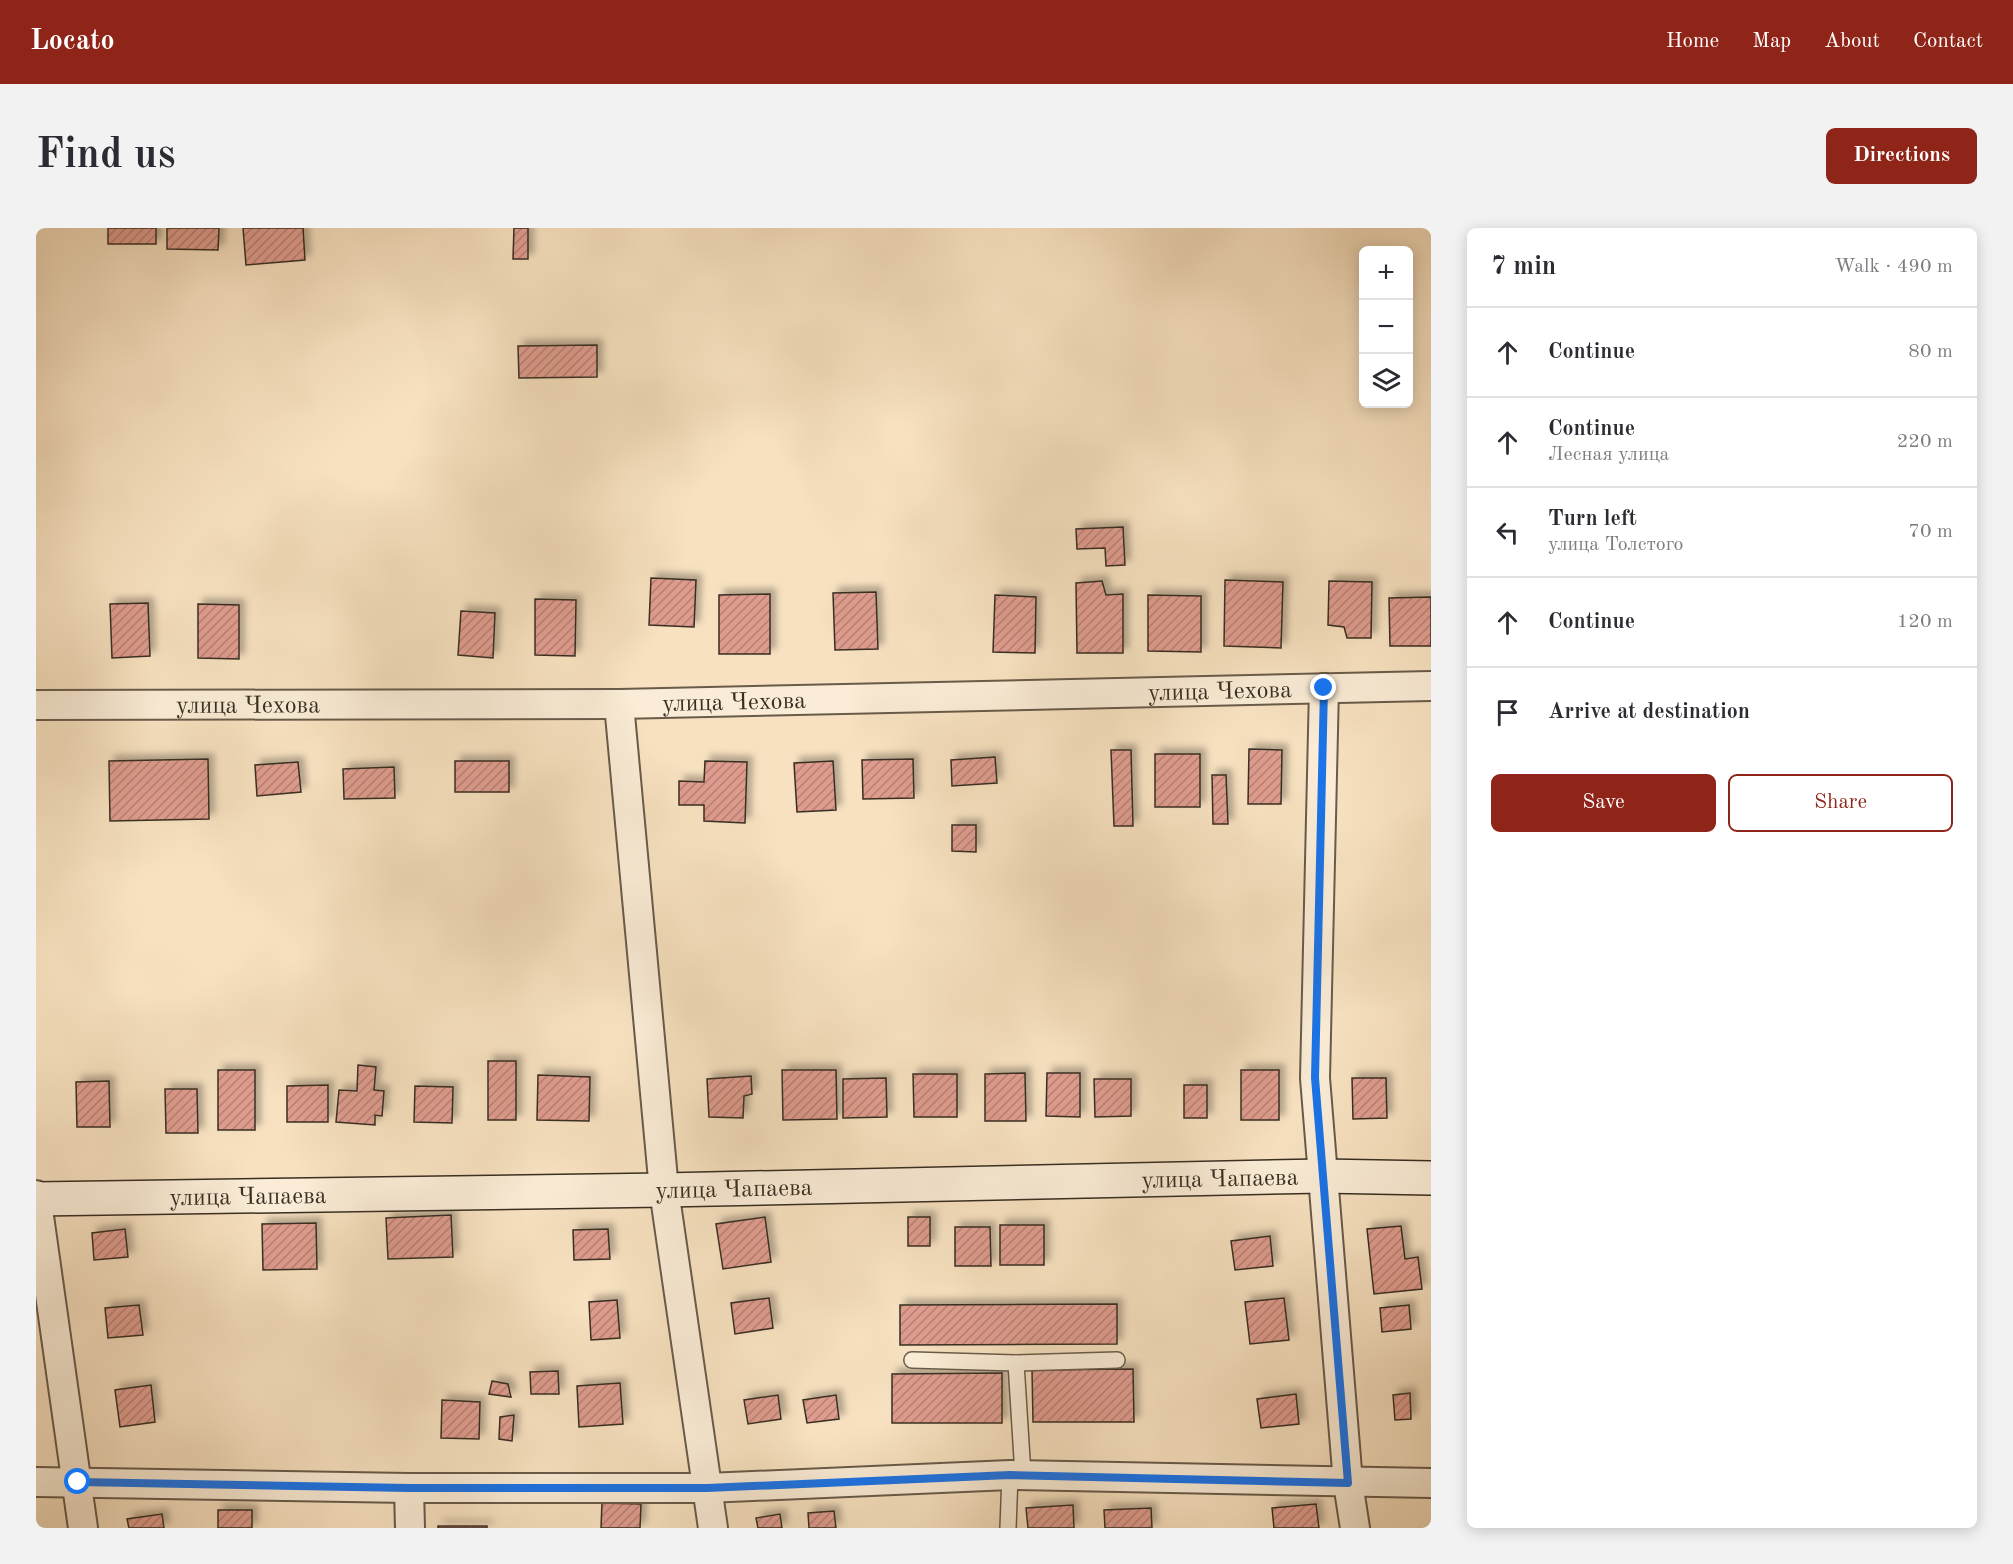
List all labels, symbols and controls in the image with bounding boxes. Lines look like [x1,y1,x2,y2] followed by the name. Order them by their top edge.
[30,28,115,56] text: Locato
[1666,31,1719,52] text: Home
[1752,31,1791,52] text: Map
[1824,31,1880,52] text: About
[1913,31,1983,52] text: Contact
[1826,128,1977,184] button: Directions
[36,135,175,177] text: Find us
[1359,246,1413,408] map controls
[1359,246,1413,300] button: +
[1491,254,1556,280] text: 7 min
[1834,257,1953,277] text: Walk · 490 m
[1359,300,1413,354] button: −
[1491,336,1524,369] icon: ahead
[1548,341,1635,363] text: Continue
[1908,342,1953,362] text: 80 m
[1359,354,1413,408] button: layers
[1548,418,1635,440] text: Continue
[1491,426,1524,459] icon: ahead
[1897,432,1953,452] text: 220 m
[1548,445,1669,465] text: Лесная улица
[1548,508,1637,530] text: Turn left
[1491,516,1524,549] icon: left
[1908,522,1953,542] text: 70 m
[1548,535,1683,555] text: улица Толстого
[1491,606,1524,639] icon: ahead
[1548,611,1635,633] text: Continue
[1897,612,1953,632] text: 120 m
[1310,674,1336,700] route end
[1148,679,1292,706] street label: улица Чехова
[662,690,806,717] street label: улица Чехова
[176,695,320,719] street label: улица Чехова
[1491,696,1524,729] icon: arrive
[1548,701,1750,723] text: Arrive at destination
[1491,774,1716,832] button: Save
[1728,774,1953,832] button: Share
[1141,1167,1299,1194] street label: улица Чапаева
[655,1177,813,1204] street label: улица Чапаева
[169,1185,327,1211] street label: улица Чапаева
[64,1468,90,1494] route start

